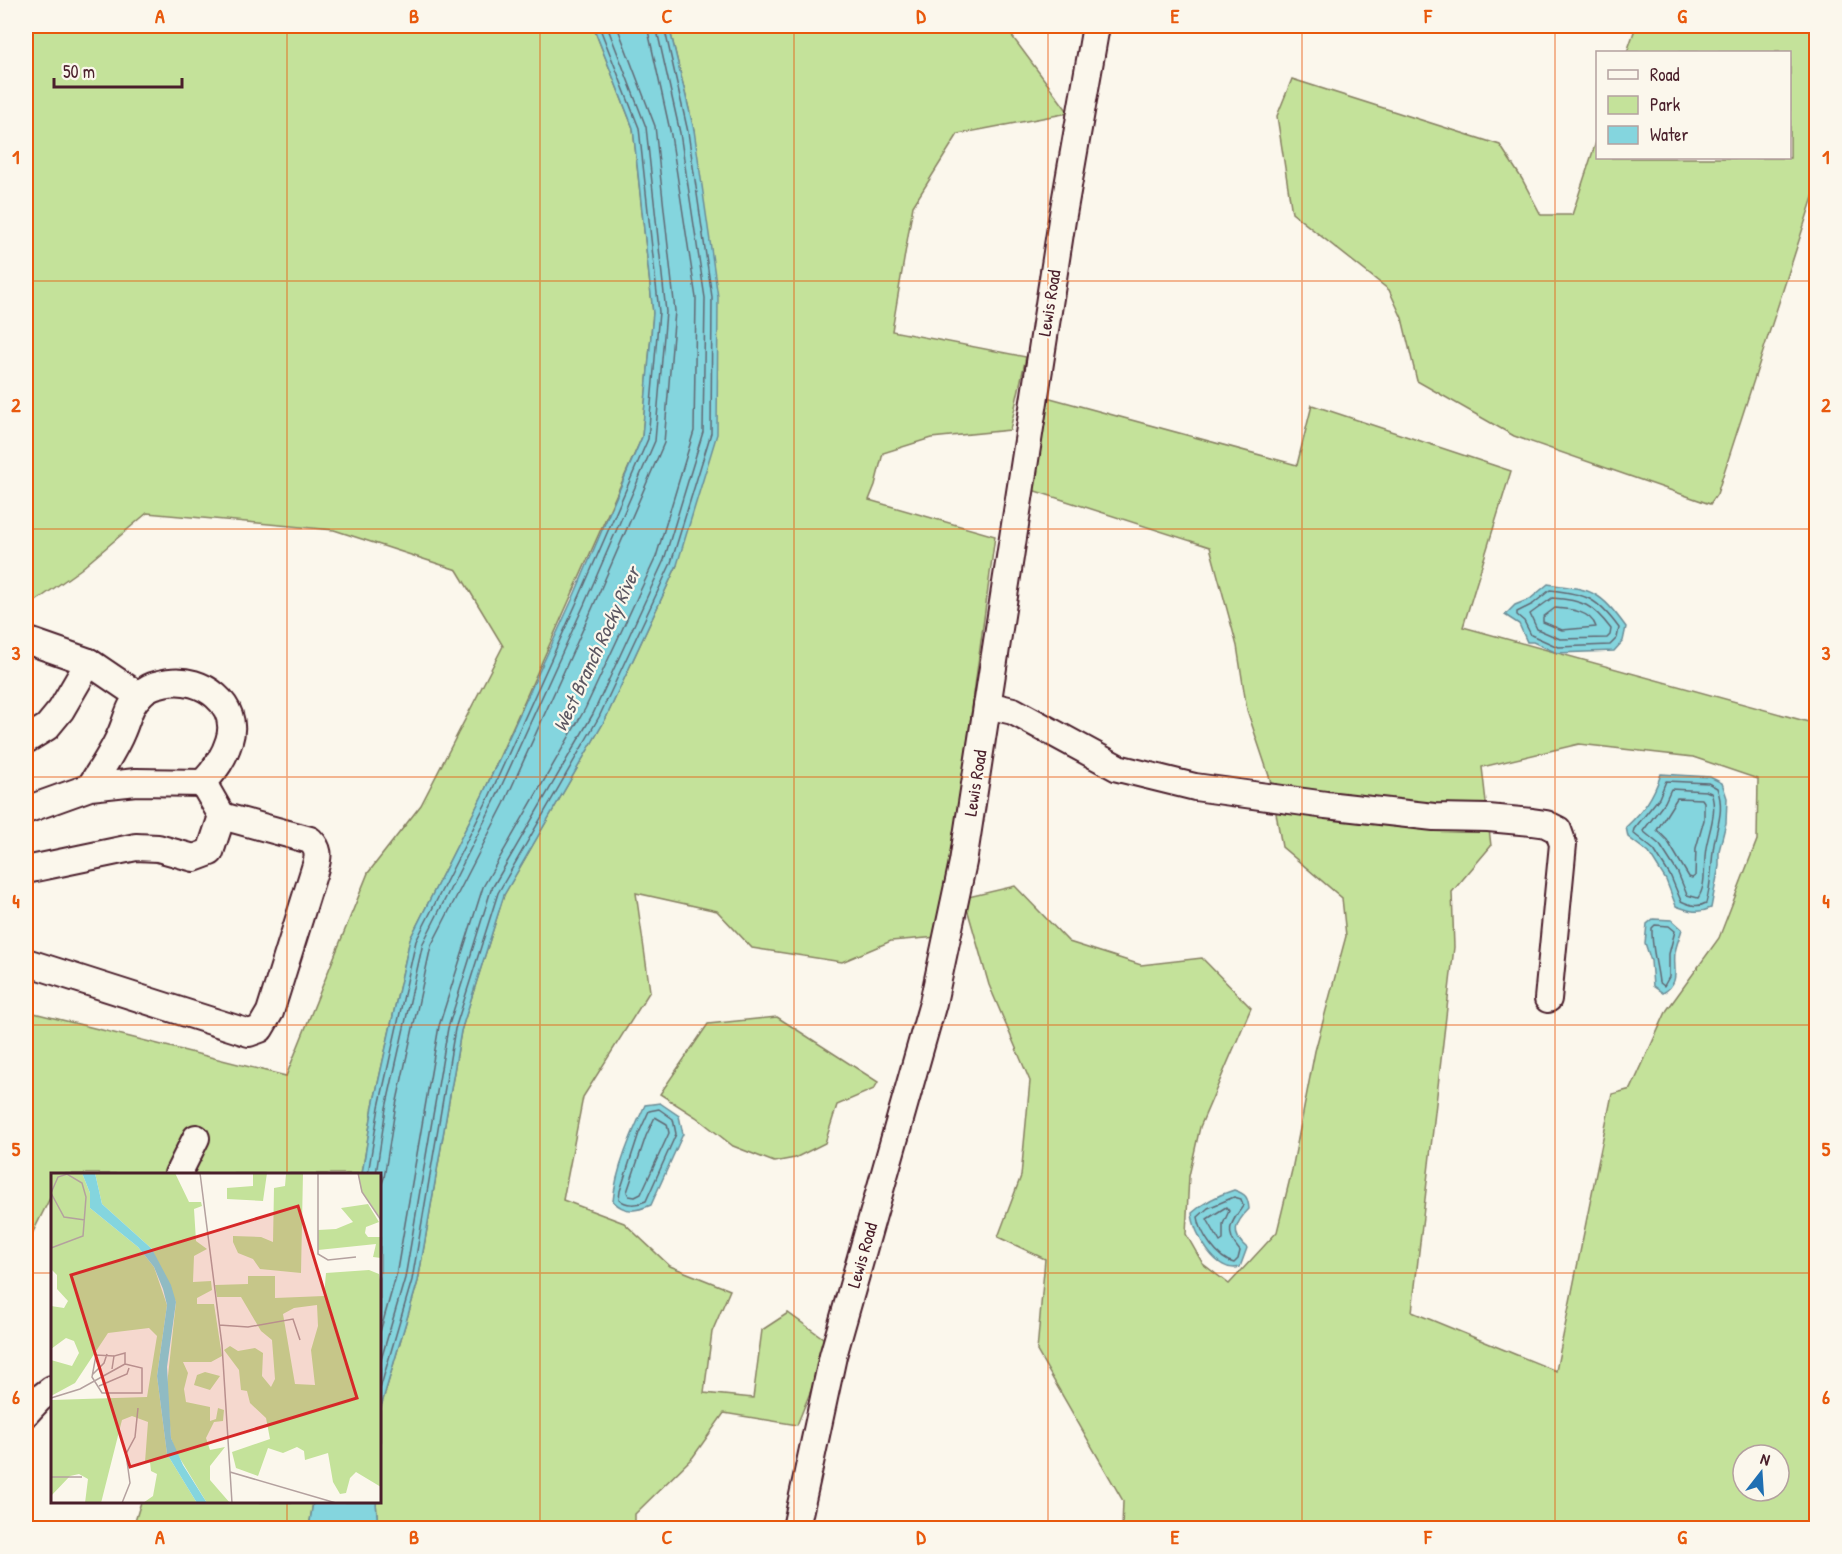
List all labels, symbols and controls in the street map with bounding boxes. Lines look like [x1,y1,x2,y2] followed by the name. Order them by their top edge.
[155,2,165,29] text: A
[409,2,419,29] text: B
[662,2,673,29] text: C
[916,2,926,29] text: D
[1171,2,1180,29] text: E
[1423,2,1433,29] text: F
[1677,2,1687,29] text: G
[54,51,182,89] scale bar
[1596,51,1791,159] legend
[63,59,95,84] text: 50 m
[1650,62,1680,87] text: Road
[1650,92,1681,117] text: Park
[1650,122,1688,147] text: Water
[12,143,20,170] text: 1
[1822,143,1830,170] text: 1
[1031,268,1067,338] street label: Lewis Road
[11,391,21,418] text: 2
[1821,391,1831,418] text: 2
[546,560,648,736] water label: West Branch Rocky River
[12,639,21,666] text: 3
[1822,639,1831,666] text: 3
[957,748,993,818] street label: Lewis Road
[12,887,20,914] text: 4
[1822,887,1830,914] text: 4
[12,1135,21,1162] text: 5
[1822,1135,1831,1162] text: 5
[51,1173,381,1503] inset map
[841,1219,883,1291] street label: Lewis Road
[12,1383,20,1410] text: 6
[1822,1383,1830,1410] text: 6
[1731,1443,1791,1503] north arrow
[1758,1447,1773,1471] text: N
[155,1523,165,1550] text: A
[409,1523,419,1550] text: B
[662,1523,673,1550] text: C
[916,1523,926,1550] text: D
[1171,1523,1180,1550] text: E
[1423,1523,1433,1550] text: F
[1677,1523,1687,1550] text: G

